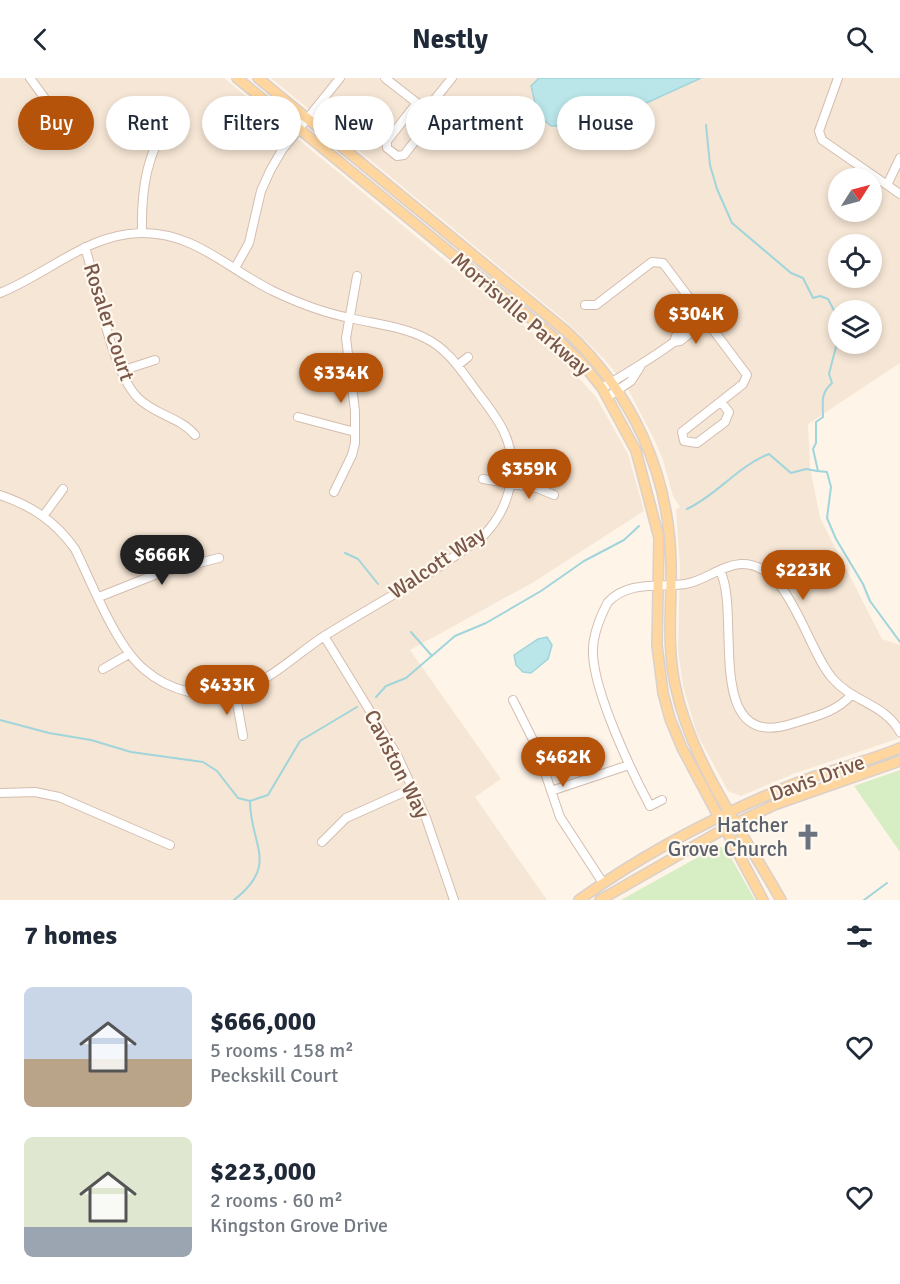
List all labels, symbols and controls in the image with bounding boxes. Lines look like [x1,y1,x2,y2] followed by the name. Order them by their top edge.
[24,23,57,56] icon: back
[412,23,488,56] text: Nestly
[843,23,876,56] icon: search
[18,96,94,150] chip: Buy
[106,96,190,150] chip: Rent
[202,96,301,150] chip: Filters
[313,96,394,150] chip: New
[406,96,545,150] chip: Apartment
[557,96,655,150] chip: House
[828,168,882,222] north arrow
[828,168,882,354] map controls
[828,234,882,288] button: locate
[446,246,596,382] street label: Morrisville Parkway
[78,260,140,384] street label: Rosaler Court
[654,294,738,345] pin: $304K
[828,300,882,354] button: layers
[668,301,724,326] text: $304K
[299,353,383,404] pin: $334K
[313,360,369,385] text: $334K
[487,449,571,500] pin: $359K
[501,456,557,481] text: $359K
[384,521,490,605] street label: Walcott Way
[120,535,204,586] pin: $666K
[134,542,190,567] text: $666K
[761,550,845,601] pin: $223K
[775,557,831,582] text: $223K
[185,665,269,716] pin: $433K
[199,672,255,697] text: $433K
[359,705,436,823] street label: Caviston Way
[521,737,605,788] pin: $462K
[535,744,591,769] text: $462K
[766,749,868,807] street label: Davis Drive
[668,812,788,862] place label: Hatcher Grove Church
[793,822,823,852] church icon: Hatcher Grove Church
[24,920,117,952] text: 7 homes
[843,920,876,953] icon: filters
[210,1006,316,1038] text: $666,000
[72,1011,144,1083] icon: home
[843,1031,876,1064] icon: heart
[210,1038,354,1063] text: 5 rooms · 158 m²
[210,1063,338,1088] text: Peckskill Court
[210,1156,316,1188] text: $223,000
[72,1161,144,1233] icon: home
[843,1181,876,1214] icon: heart
[210,1188,343,1213] text: 2 rooms · 60 m²
[210,1213,388,1238] text: Kingston Grove Drive

